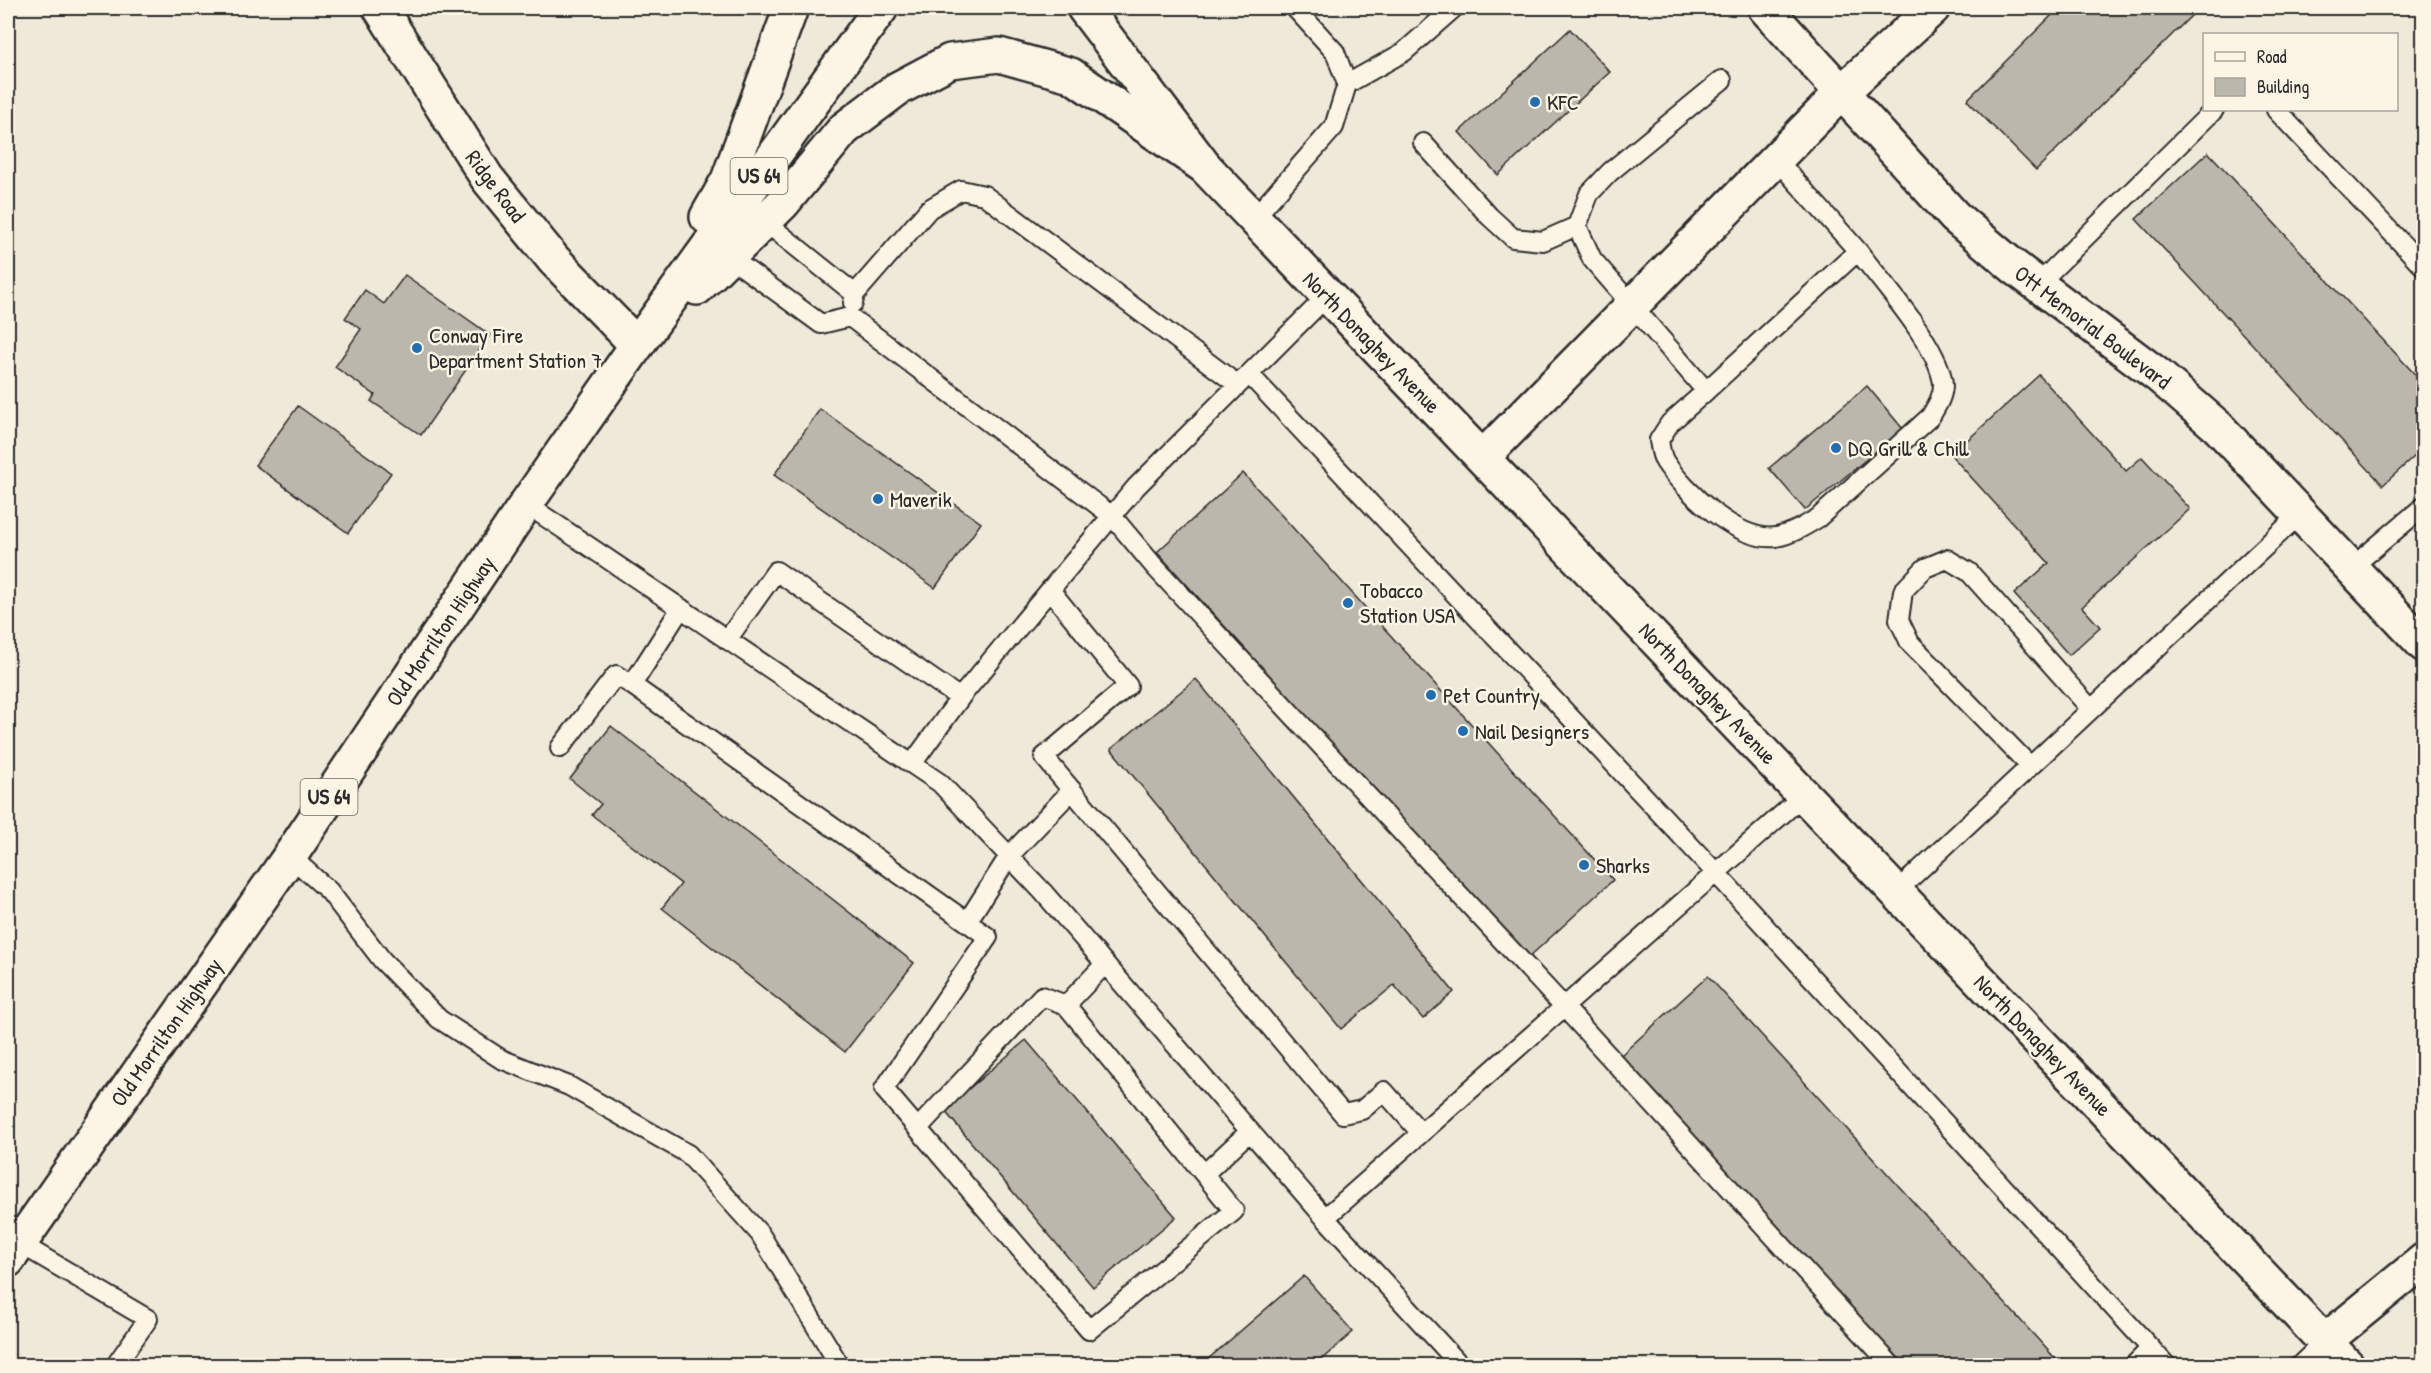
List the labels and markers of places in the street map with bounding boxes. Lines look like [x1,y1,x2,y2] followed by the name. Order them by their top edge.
[1547,87,1579,117] place label: KFC
[1528,95,1542,109] marker: KFC
[429,320,602,375] place label: Conway Fire Department Station 7
[410,341,424,355] marker: Conway Fire Department Station 7
[1848,433,1969,463] place label: DQ Grill & Chill
[1829,441,1843,455] marker: DQ Grill & Chill
[890,484,952,514] place label: Maverik
[871,492,885,506] marker: Maverik
[1360,575,1456,630] place label: Tobacco Station USA
[1341,596,1355,610] marker: Tobacco Station USA
[1443,680,1540,710] place label: Pet Country
[1424,688,1438,702] marker: Pet Country
[1475,716,1589,746] place label: Nail Designers
[1456,724,1470,738] marker: Nail Designers
[1596,850,1650,880] place label: Sharks
[1577,858,1591,872] marker: Sharks

